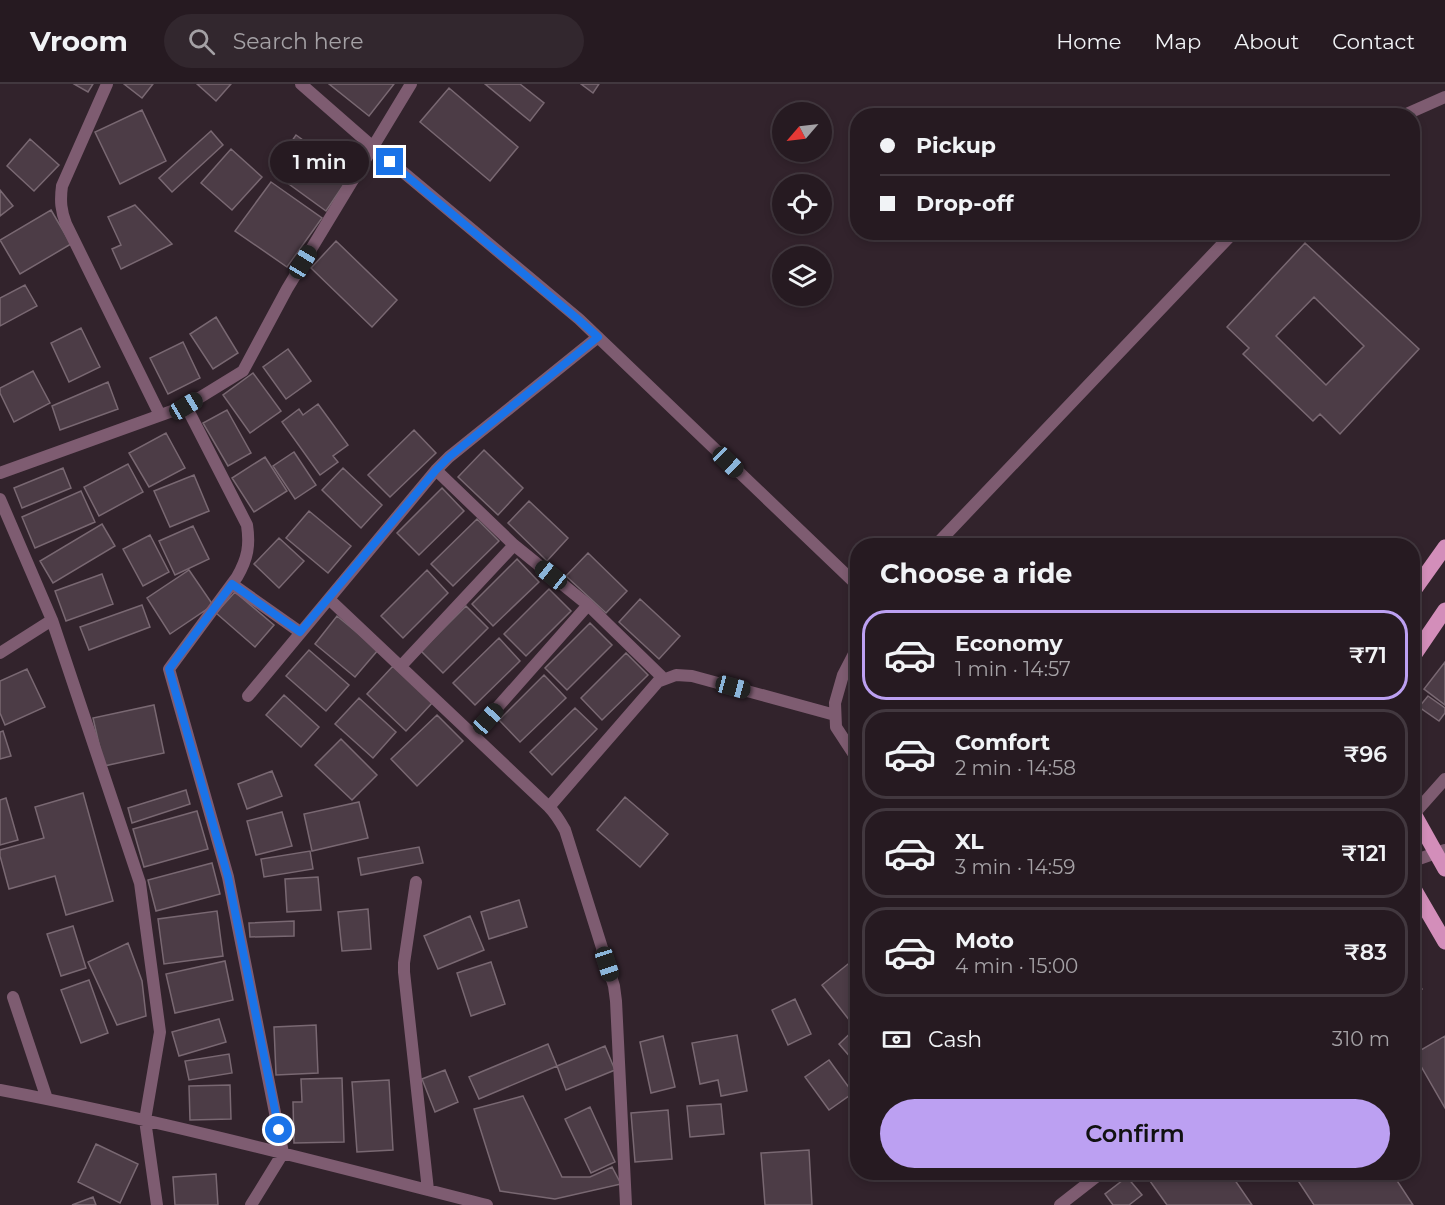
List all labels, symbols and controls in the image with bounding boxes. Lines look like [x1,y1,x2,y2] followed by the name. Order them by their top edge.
[164,14,584,68] search box
[30,24,128,58] text: Vroom
[185,25,218,58] icon: search
[233,28,364,55] text: Search here
[1056,29,1121,54] text: Home
[1154,29,1201,54] text: Map
[1234,29,1299,54] text: About
[1332,29,1415,54] text: Contact
[772,102,832,162] north arrow
[772,102,832,306] map controls
[916,132,996,159] text: Pickup
[270,141,369,183] callout: 1 min
[376,148,403,175] route end
[293,150,346,174] text: 1 min
[772,174,832,234] button: locate
[916,190,1014,217] text: Drop-off
[286,242,320,282] car
[772,246,832,306] button: layers
[166,389,206,423] car
[709,443,747,481] car
[531,557,571,593] car
[880,557,1072,590] text: Choose a ride
[883,628,937,682] icon: car
[955,630,1063,657] text: Economy
[1349,642,1387,669] text: ₹71
[955,657,1071,681] text: 1 min · 14:57
[713,674,753,700] car
[469,700,507,738] car
[883,727,937,781] icon: car
[955,729,1050,756] text: Comfort
[1344,741,1387,768] text: ₹96
[955,756,1076,780] text: 2 min · 14:58
[883,826,937,880] icon: car
[955,828,984,855] text: XL
[1341,840,1387,867] text: ₹121
[955,855,1075,879] text: 3 min · 14:59
[883,925,937,979] icon: car
[955,927,1014,954] text: Moto
[1344,939,1387,966] text: ₹83
[593,944,621,984] car
[955,954,1078,978] text: 4 min · 15:00
[880,1023,913,1056] icon: cash
[928,1026,982,1053] text: Cash
[1332,1027,1390,1051] text: 310 m
[880,1099,1390,1168] button: Confirm
[265,1116,292,1143] route start

